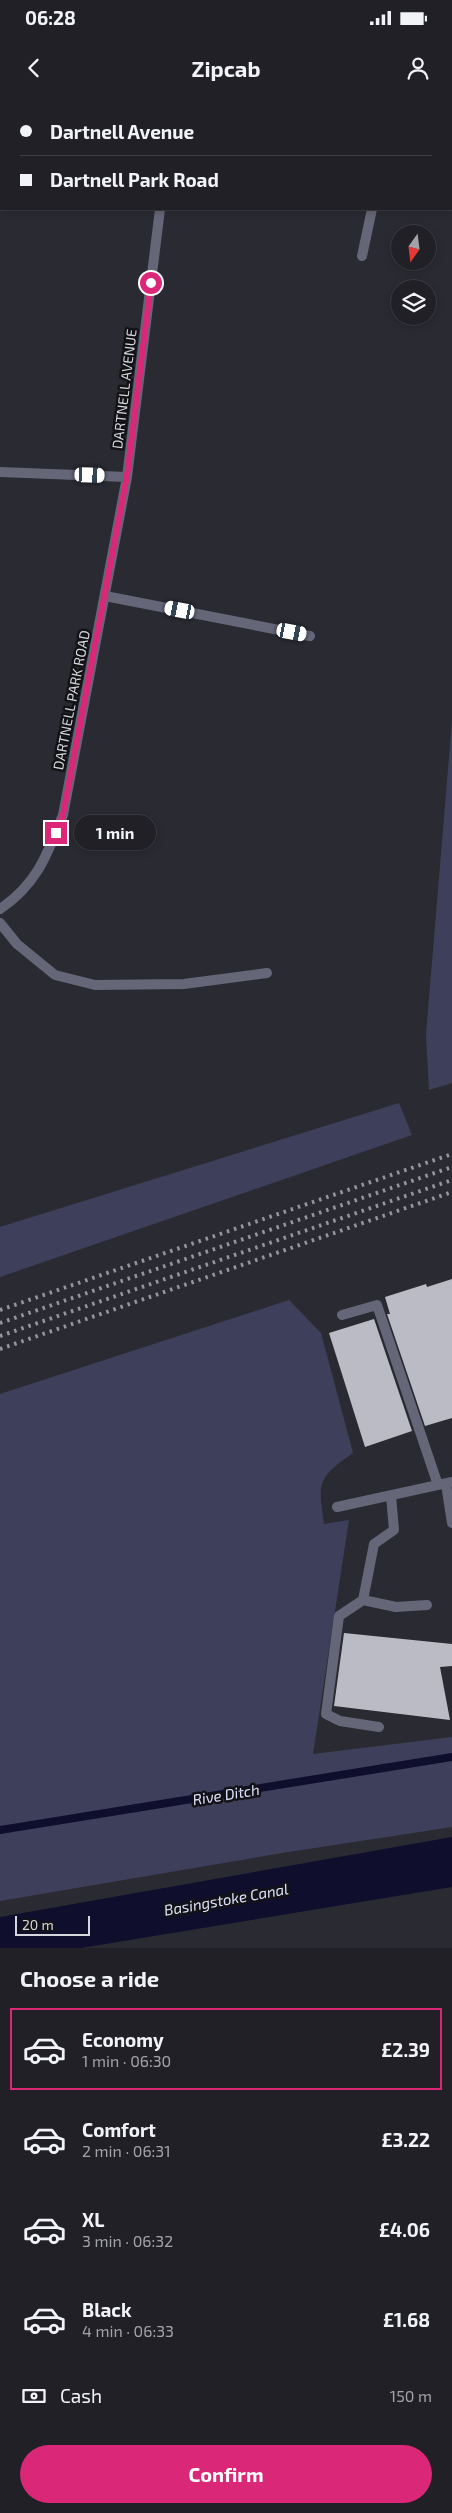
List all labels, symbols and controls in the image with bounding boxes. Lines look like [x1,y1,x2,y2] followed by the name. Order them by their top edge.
[25,6,76,29] text: 06:28
[20,54,48,82] icon: back
[404,54,432,82] icon: person
[192,55,260,81] text: Zipcab
[50,120,194,143] text: Dartnell Avenue
[50,168,219,191] text: Dartnell Park Road
[391,225,436,270] north arrow
[391,225,436,325] map controls
[140,272,162,294] route start
[391,280,436,325] button: layers
[108,328,140,450] street label: DARTNELL AVENUE
[74,467,105,483] car
[163,600,196,620] car
[275,622,308,642] car
[49,629,93,771] street label: DARTNELL PARK ROAD
[74,816,156,850] callout: 1 min
[45,822,67,844] route end
[96,823,134,842] text: 1 min
[191,1780,261,1808] water label: Rive Ditch
[162,1879,290,1919] water label: Basingstoke Canal
[15,1913,90,1936] scale bar
[22,1916,54,1933] text: 20 m
[20,1965,159,1991] text: Choose a ride
[22,2027,67,2072] icon: car
[82,2028,164,2051] text: Economy
[381,2038,430,2061] text: £2.39
[82,2051,171,2070] text: 1 min · 06:30
[22,2117,67,2162] icon: car
[82,2118,156,2141] text: Comfort
[381,2128,430,2151] text: £3.22
[82,2141,171,2160] text: 2 min · 06:31
[22,2207,67,2252] icon: car
[82,2208,104,2231] text: XL
[379,2218,430,2241] text: £4.06
[82,2231,173,2250] text: 3 min · 06:32
[22,2297,67,2342] icon: car
[82,2298,132,2321] text: Black
[383,2308,430,2331] text: £1.68
[82,2321,174,2340] text: 4 min · 06:33
[20,2382,48,2410] icon: cash
[60,2384,102,2407] text: Cash
[390,2386,432,2405] text: 150 m
[20,2445,432,2503] button: Confirm

